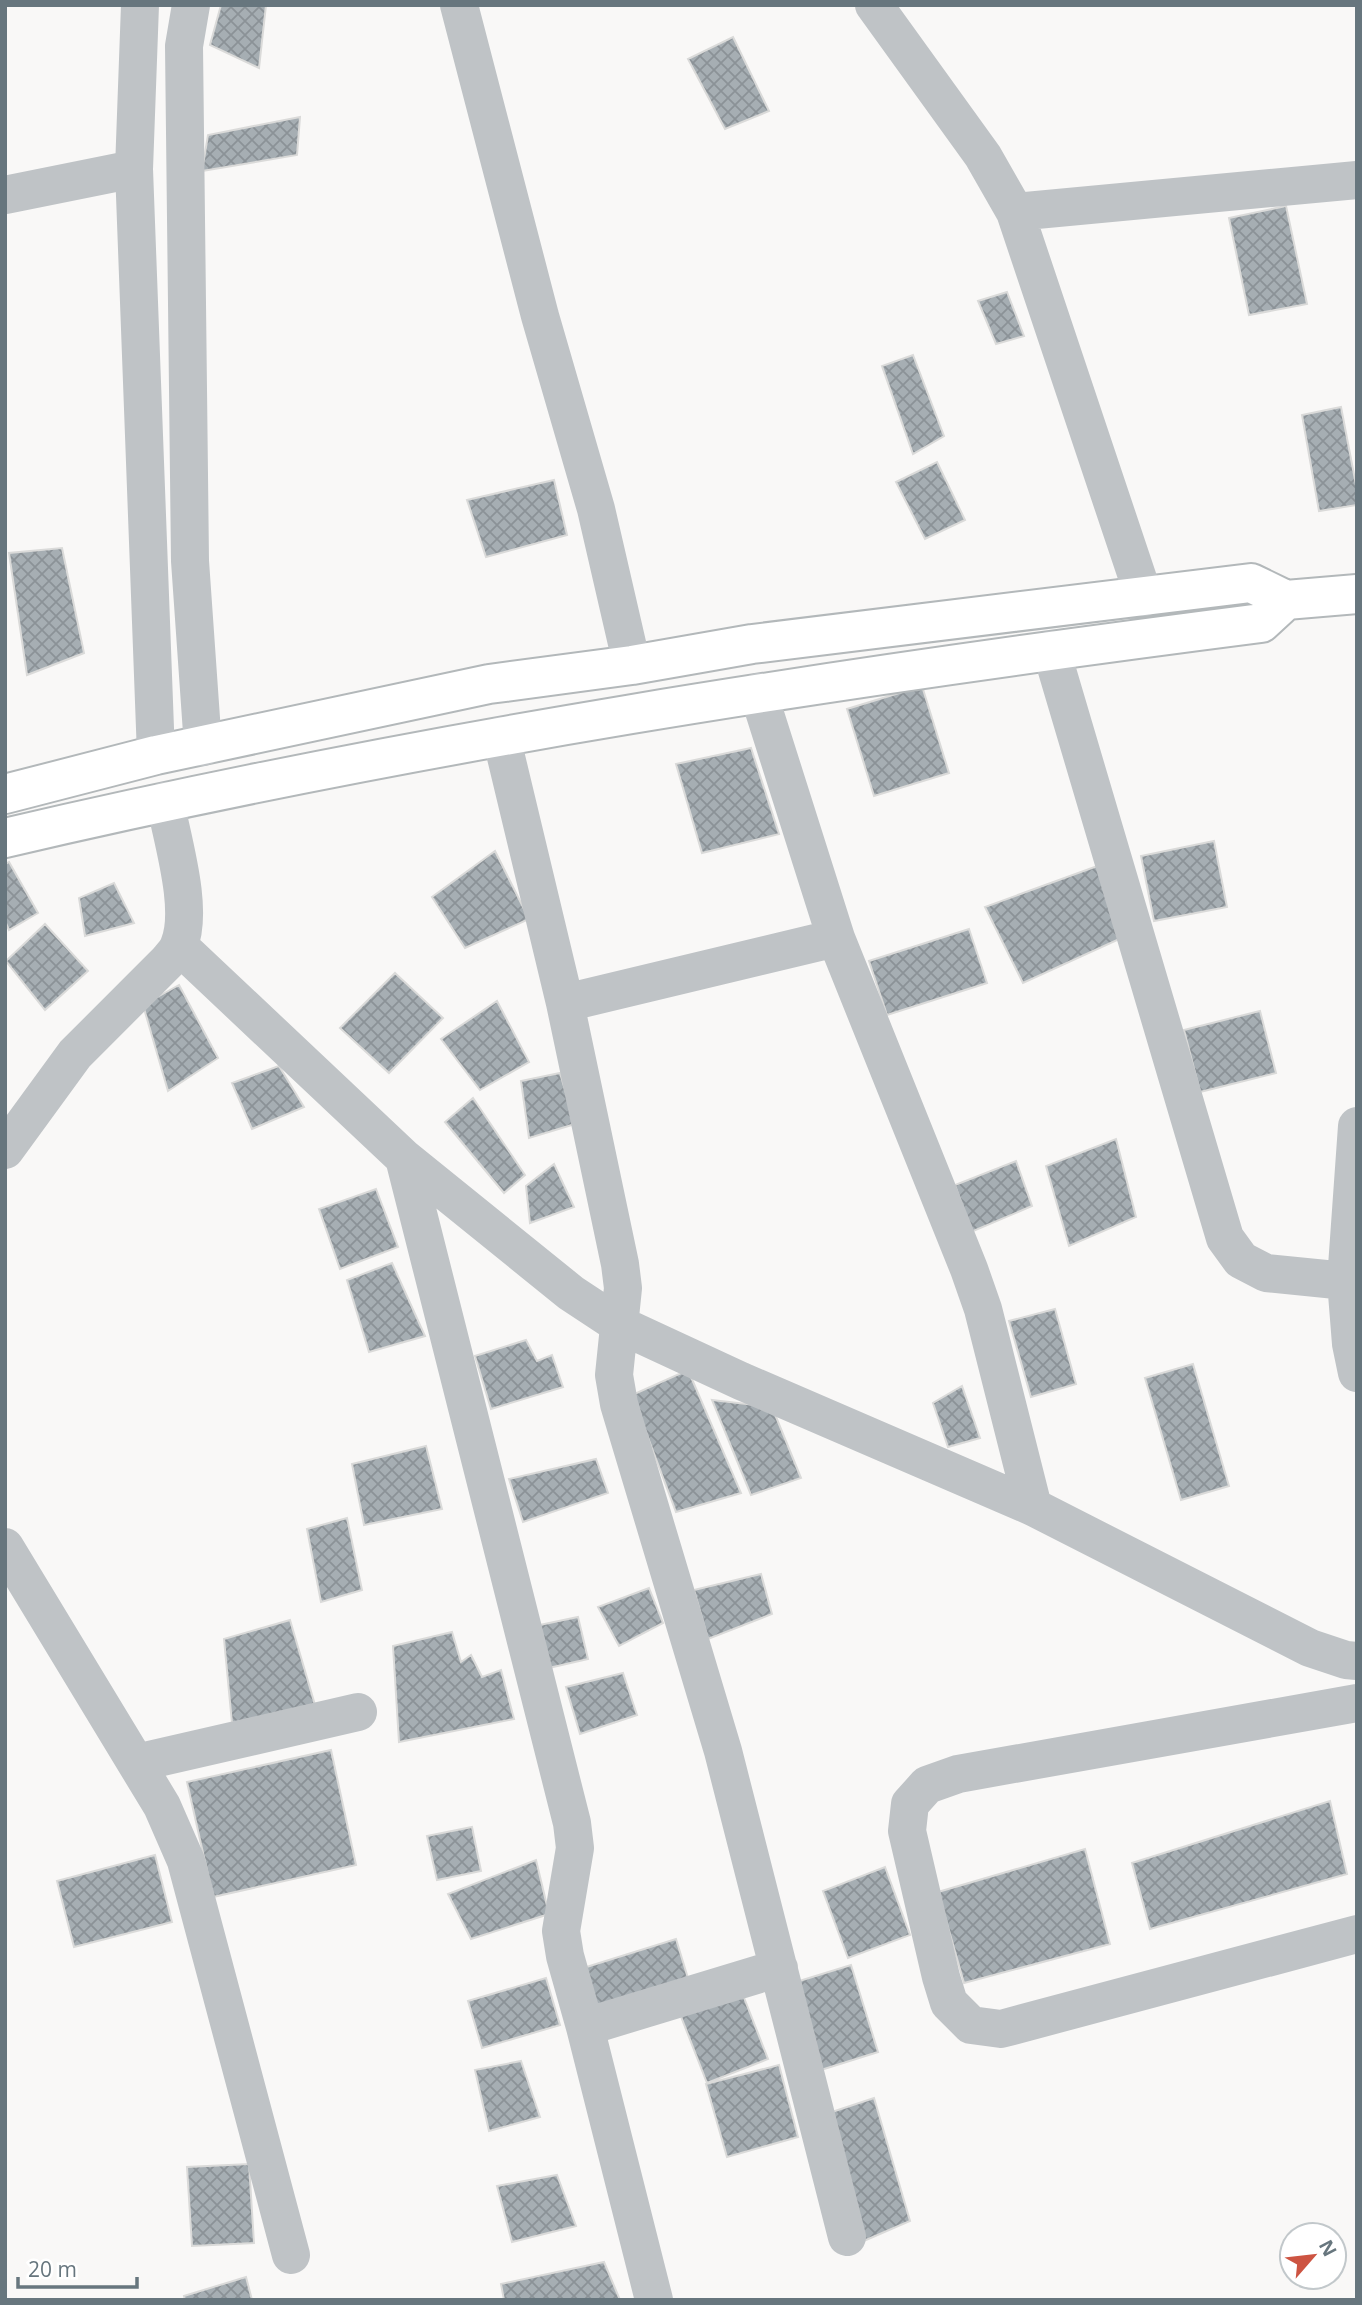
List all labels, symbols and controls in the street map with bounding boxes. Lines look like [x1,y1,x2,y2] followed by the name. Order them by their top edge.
[1278,2221,1348,2291] north arrow
[1313,2235,1343,2261] text: N
[18,2246,136,2290] scale bar
[28,2255,77,2283] text: 20 m

